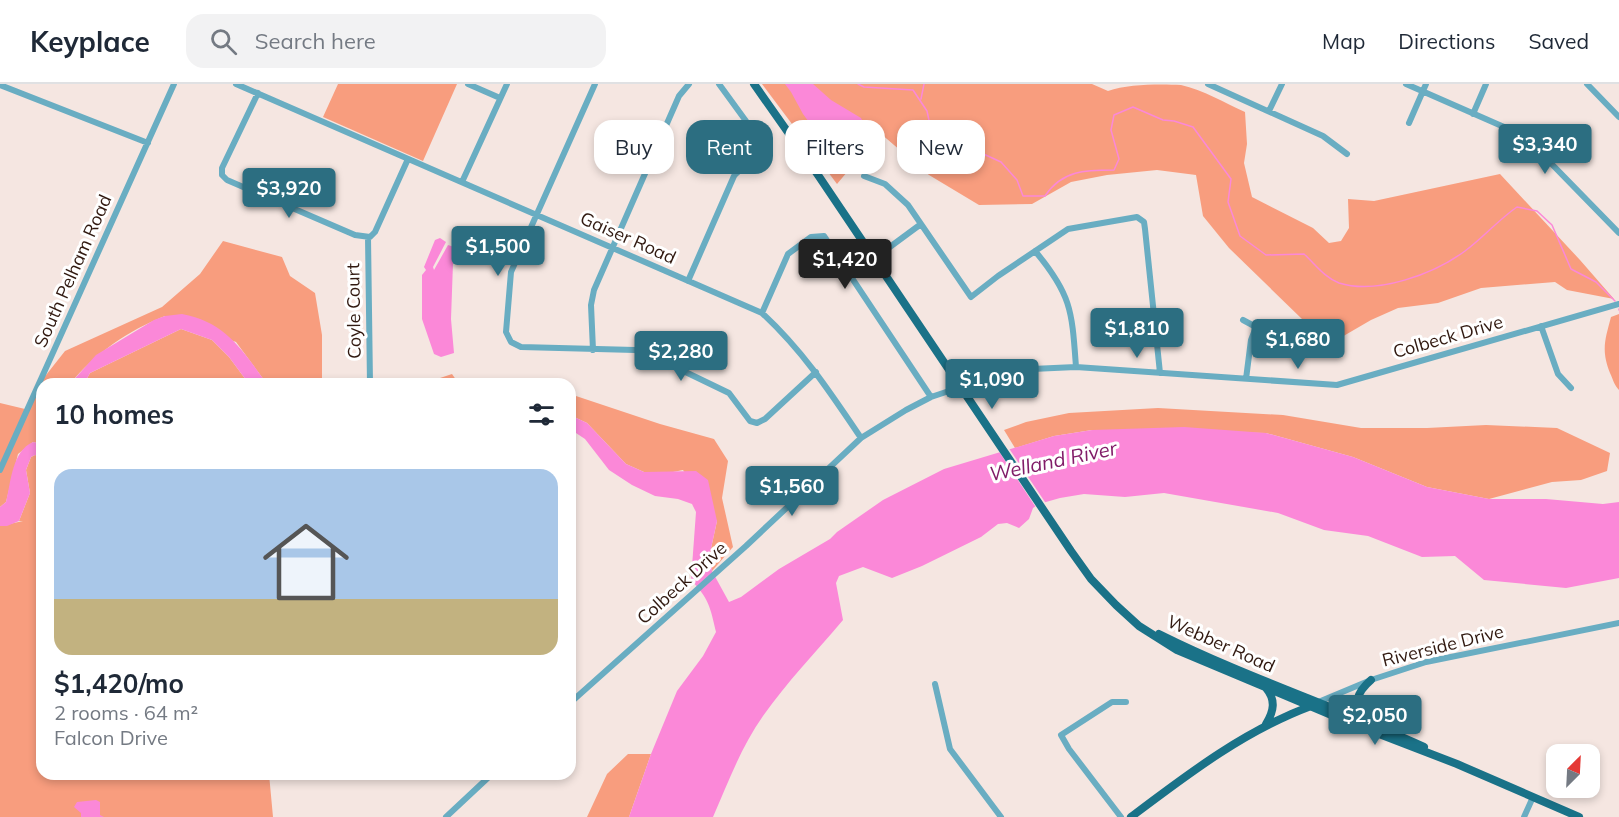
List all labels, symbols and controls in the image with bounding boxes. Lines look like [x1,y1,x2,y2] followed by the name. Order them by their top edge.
[186,14,606,68] search box
[30,24,150,59] text: Keyplace
[207,25,240,58] icon: search
[255,27,376,55] text: Search here
[1322,28,1365,54] text: Map
[1398,28,1495,54] text: Directions
[1528,28,1589,54] text: Saved
[594,120,674,174] chip: Buy
[686,120,773,174] chip: Rent
[785,120,885,174] chip: Filters
[897,120,985,174] chip: New
[1496,124,1594,175] pin: $3,340
[1513,131,1577,156] text: $3,340
[240,168,338,219] pin: $3,920
[257,175,321,200] text: $3,920
[29,191,117,351] street label: South Pelham Road
[577,206,680,269] street label: Gaiser Road
[449,226,547,277] pin: $1,500
[466,233,530,258] text: $1,500
[796,239,894,290] pin: $1,420
[813,246,877,271] text: $1,420
[341,263,366,359] street label: Coyle Court
[1088,308,1186,359] pin: $1,810
[1390,310,1505,363] street label: Colbeck Drive
[1105,315,1169,340] text: $1,810
[1249,319,1347,370] pin: $1,680
[1266,326,1330,351] text: $1,680
[632,331,730,382] pin: $2,280
[649,338,713,363] text: $2,280
[943,359,1041,410] pin: $1,090
[960,366,1024,391] text: $1,090
[54,398,174,431] text: 10 homes
[525,398,558,431] icon: filters
[987,435,1120,486] water label: Welland River
[743,466,841,517] pin: $1,560
[760,473,824,498] text: $1,560
[252,508,360,616] icon: home
[632,536,731,629] street label: Colbeck Drive
[1164,610,1279,678] street label: Webber Road
[1380,619,1506,672] street label: Riverside Drive
[54,667,184,700] text: $1,420/mo
[1326,695,1424,746] pin: $2,050
[54,700,198,725] text: 2 rooms · 64 m²
[1343,702,1407,727] text: $2,050
[54,725,168,750] text: Falcon Drive
[1546,744,1600,798] north arrow
[1546,744,1600,798] map controls

